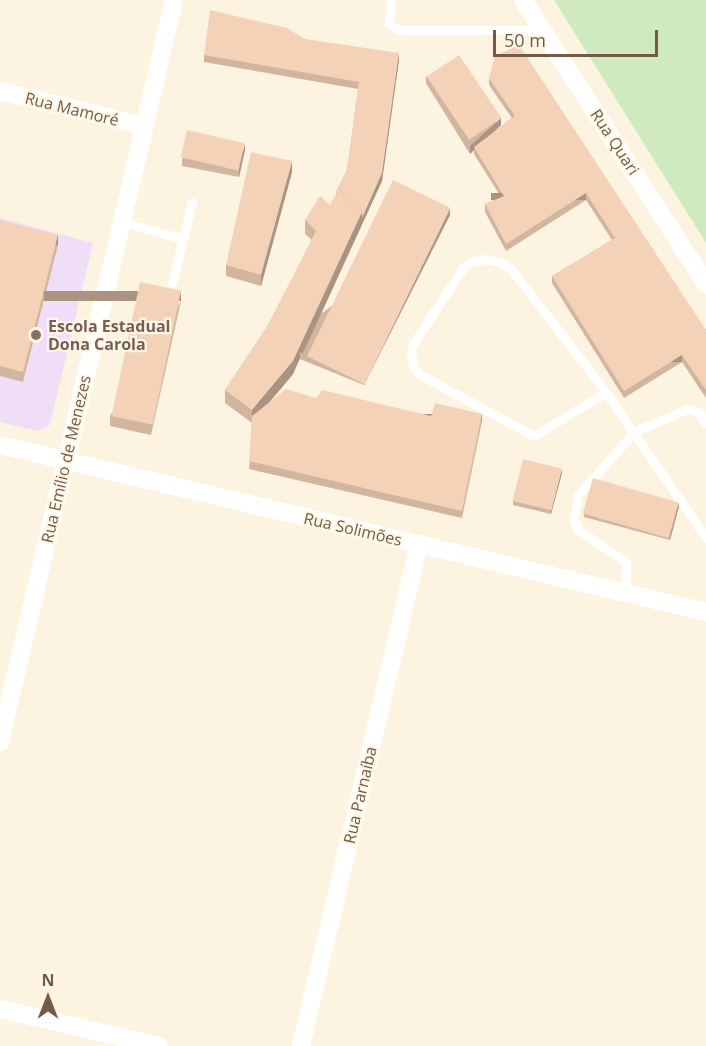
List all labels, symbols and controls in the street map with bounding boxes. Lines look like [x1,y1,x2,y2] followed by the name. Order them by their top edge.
[496,18,661,56] scale bar
[504,28,546,52] text: 50 m
[23,88,121,130] street label: Rua Mamoré
[587,106,643,178] street label: Rua Quari
[48,316,170,354] place label: Escola Estadual Dona Carola
[29,328,43,342] marker: Escola Estadual Dona Carola
[37,373,95,545] street label: Rua Emílio de Menezes
[302,508,404,550] street label: Rua Solimões
[339,745,381,845] street label: Rua Parnaíba
[18,968,78,1028] north arrow
[41,969,55,991] text: N

